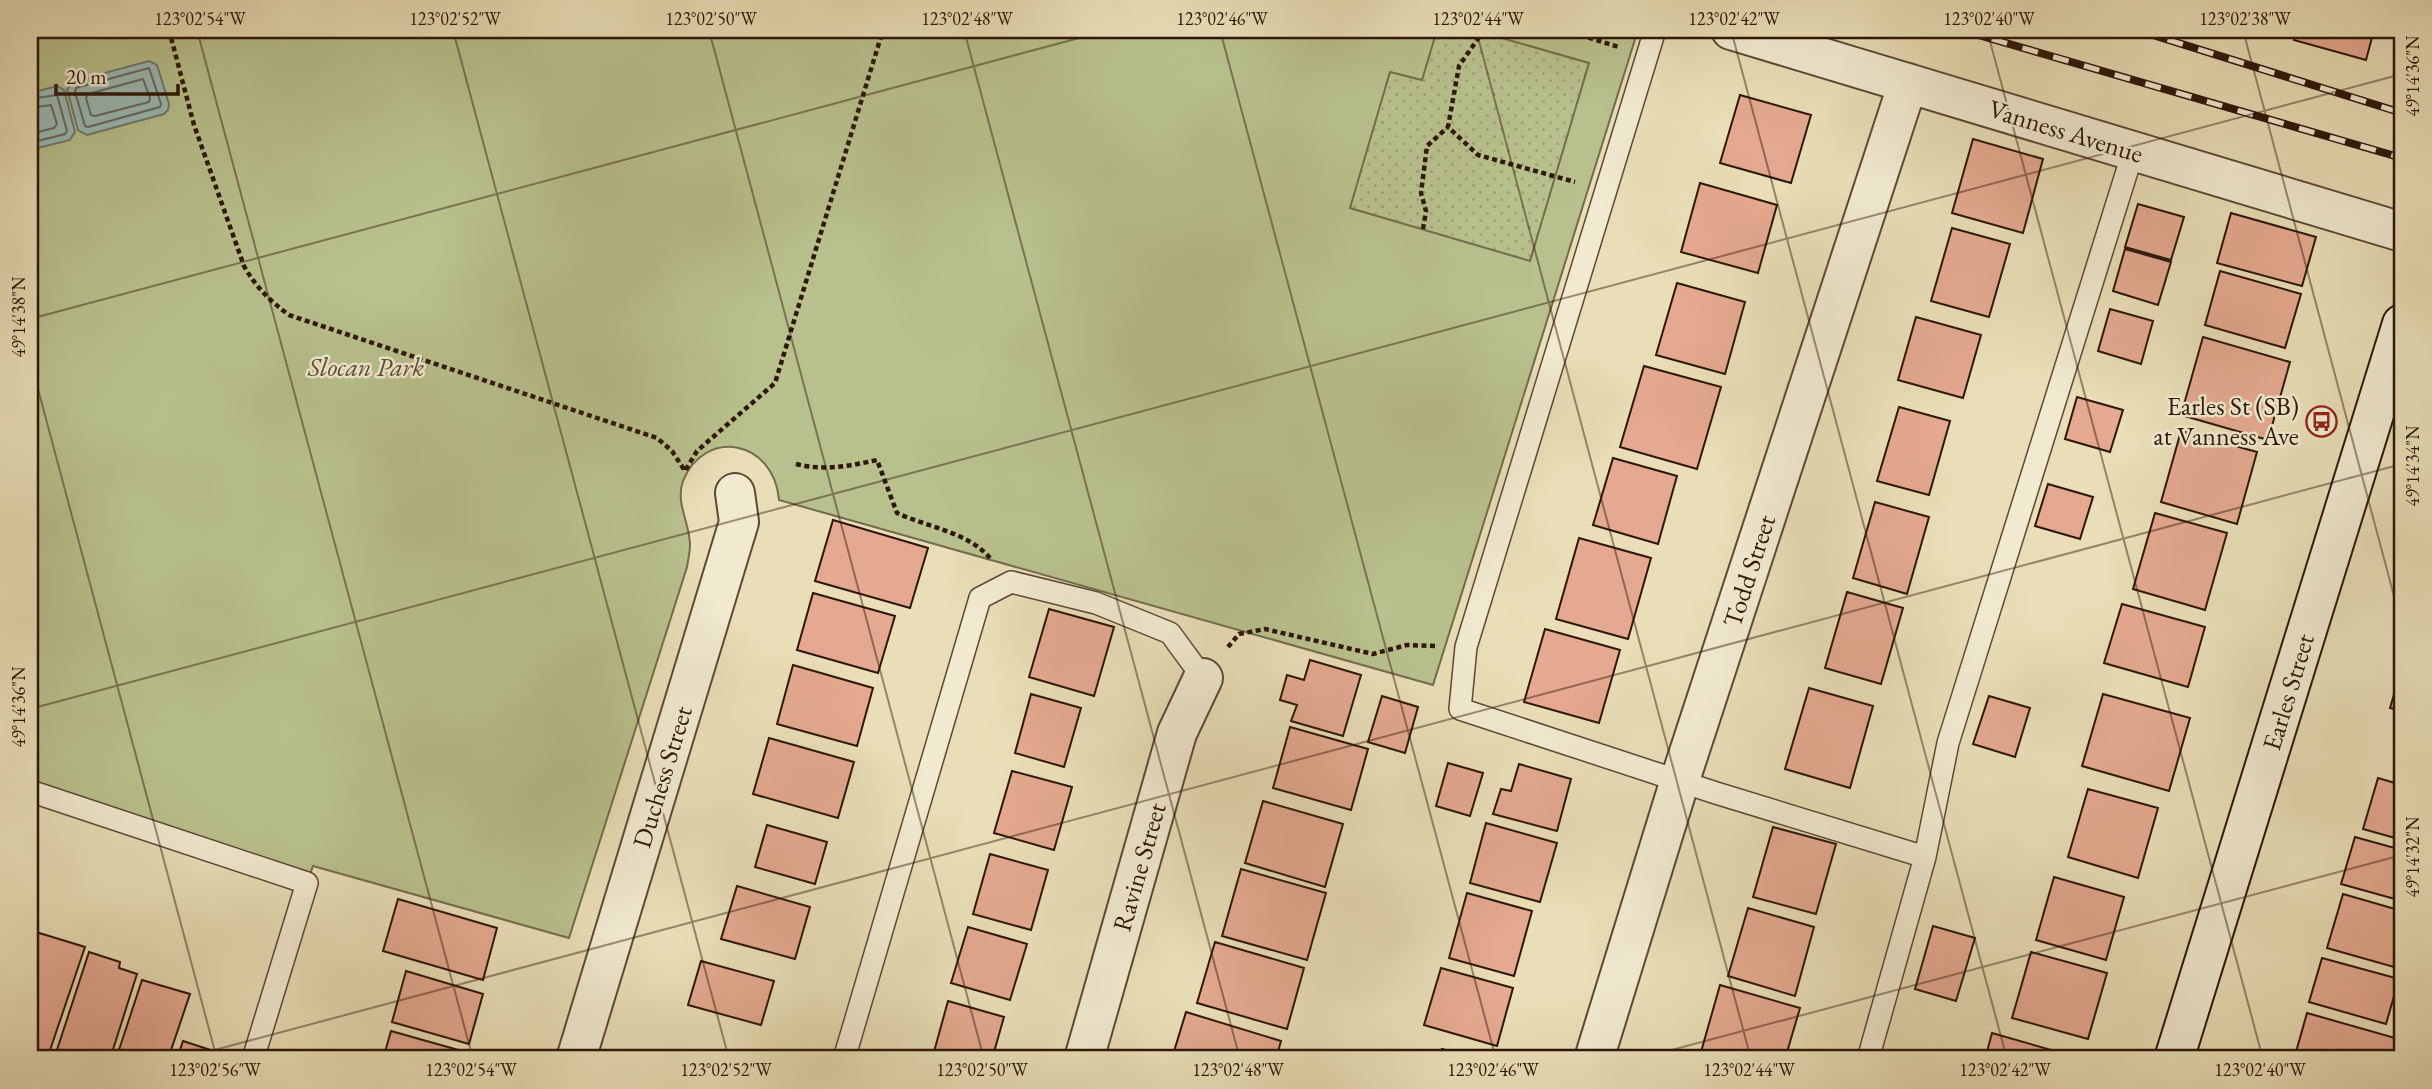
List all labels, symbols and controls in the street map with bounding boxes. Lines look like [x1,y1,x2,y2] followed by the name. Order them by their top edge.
[154,7,246,30] text: 123°02'54"W
[409,7,501,30] text: 123°02'52"W
[665,7,757,30] text: 123°02'50"W
[921,7,1013,30] text: 123°02'48"W
[1176,7,1268,30] text: 123°02'46"W
[1432,7,1524,30] text: 123°02'44"W
[1688,7,1780,30] text: 123°02'42"W
[1943,7,2035,30] text: 123°02'40"W
[2199,7,2291,30] text: 123°02'38"W
[2401,35,2424,116] text: 49°14'36"N
[56,52,178,96] scale bar
[66,63,107,90] text: 20 m
[1985,91,2147,171] street label: Vanness Avenue
[7,276,30,357] text: 49°14'38"N
[307,350,424,384] park label: Slocan Park
[2153,389,2299,453] place label: Earles St (SB) at Vanness Ave
[2305,404,2339,438] bus stop icon: Earles St (SB) at Vanness Ave
[2401,425,2424,506] text: 49°14'34"N
[1715,510,1783,632] street label: Todd Street
[2254,630,2322,754] street label: Earles Street
[7,666,30,747] text: 49°14'36"N
[624,702,700,852] street label: Duchess Street
[1104,799,1174,935] street label: Ravine Street
[2401,816,2424,897] text: 49°14'32"N
[169,1058,261,1081] text: 123°02'56"W
[425,1058,517,1081] text: 123°02'54"W
[680,1058,772,1081] text: 123°02'52"W
[936,1058,1028,1081] text: 123°02'50"W
[1192,1058,1284,1081] text: 123°02'48"W
[1447,1058,1539,1081] text: 123°02'46"W
[1703,1058,1795,1081] text: 123°02'44"W
[1959,1058,2051,1081] text: 123°02'42"W
[2214,1058,2306,1081] text: 123°02'40"W

